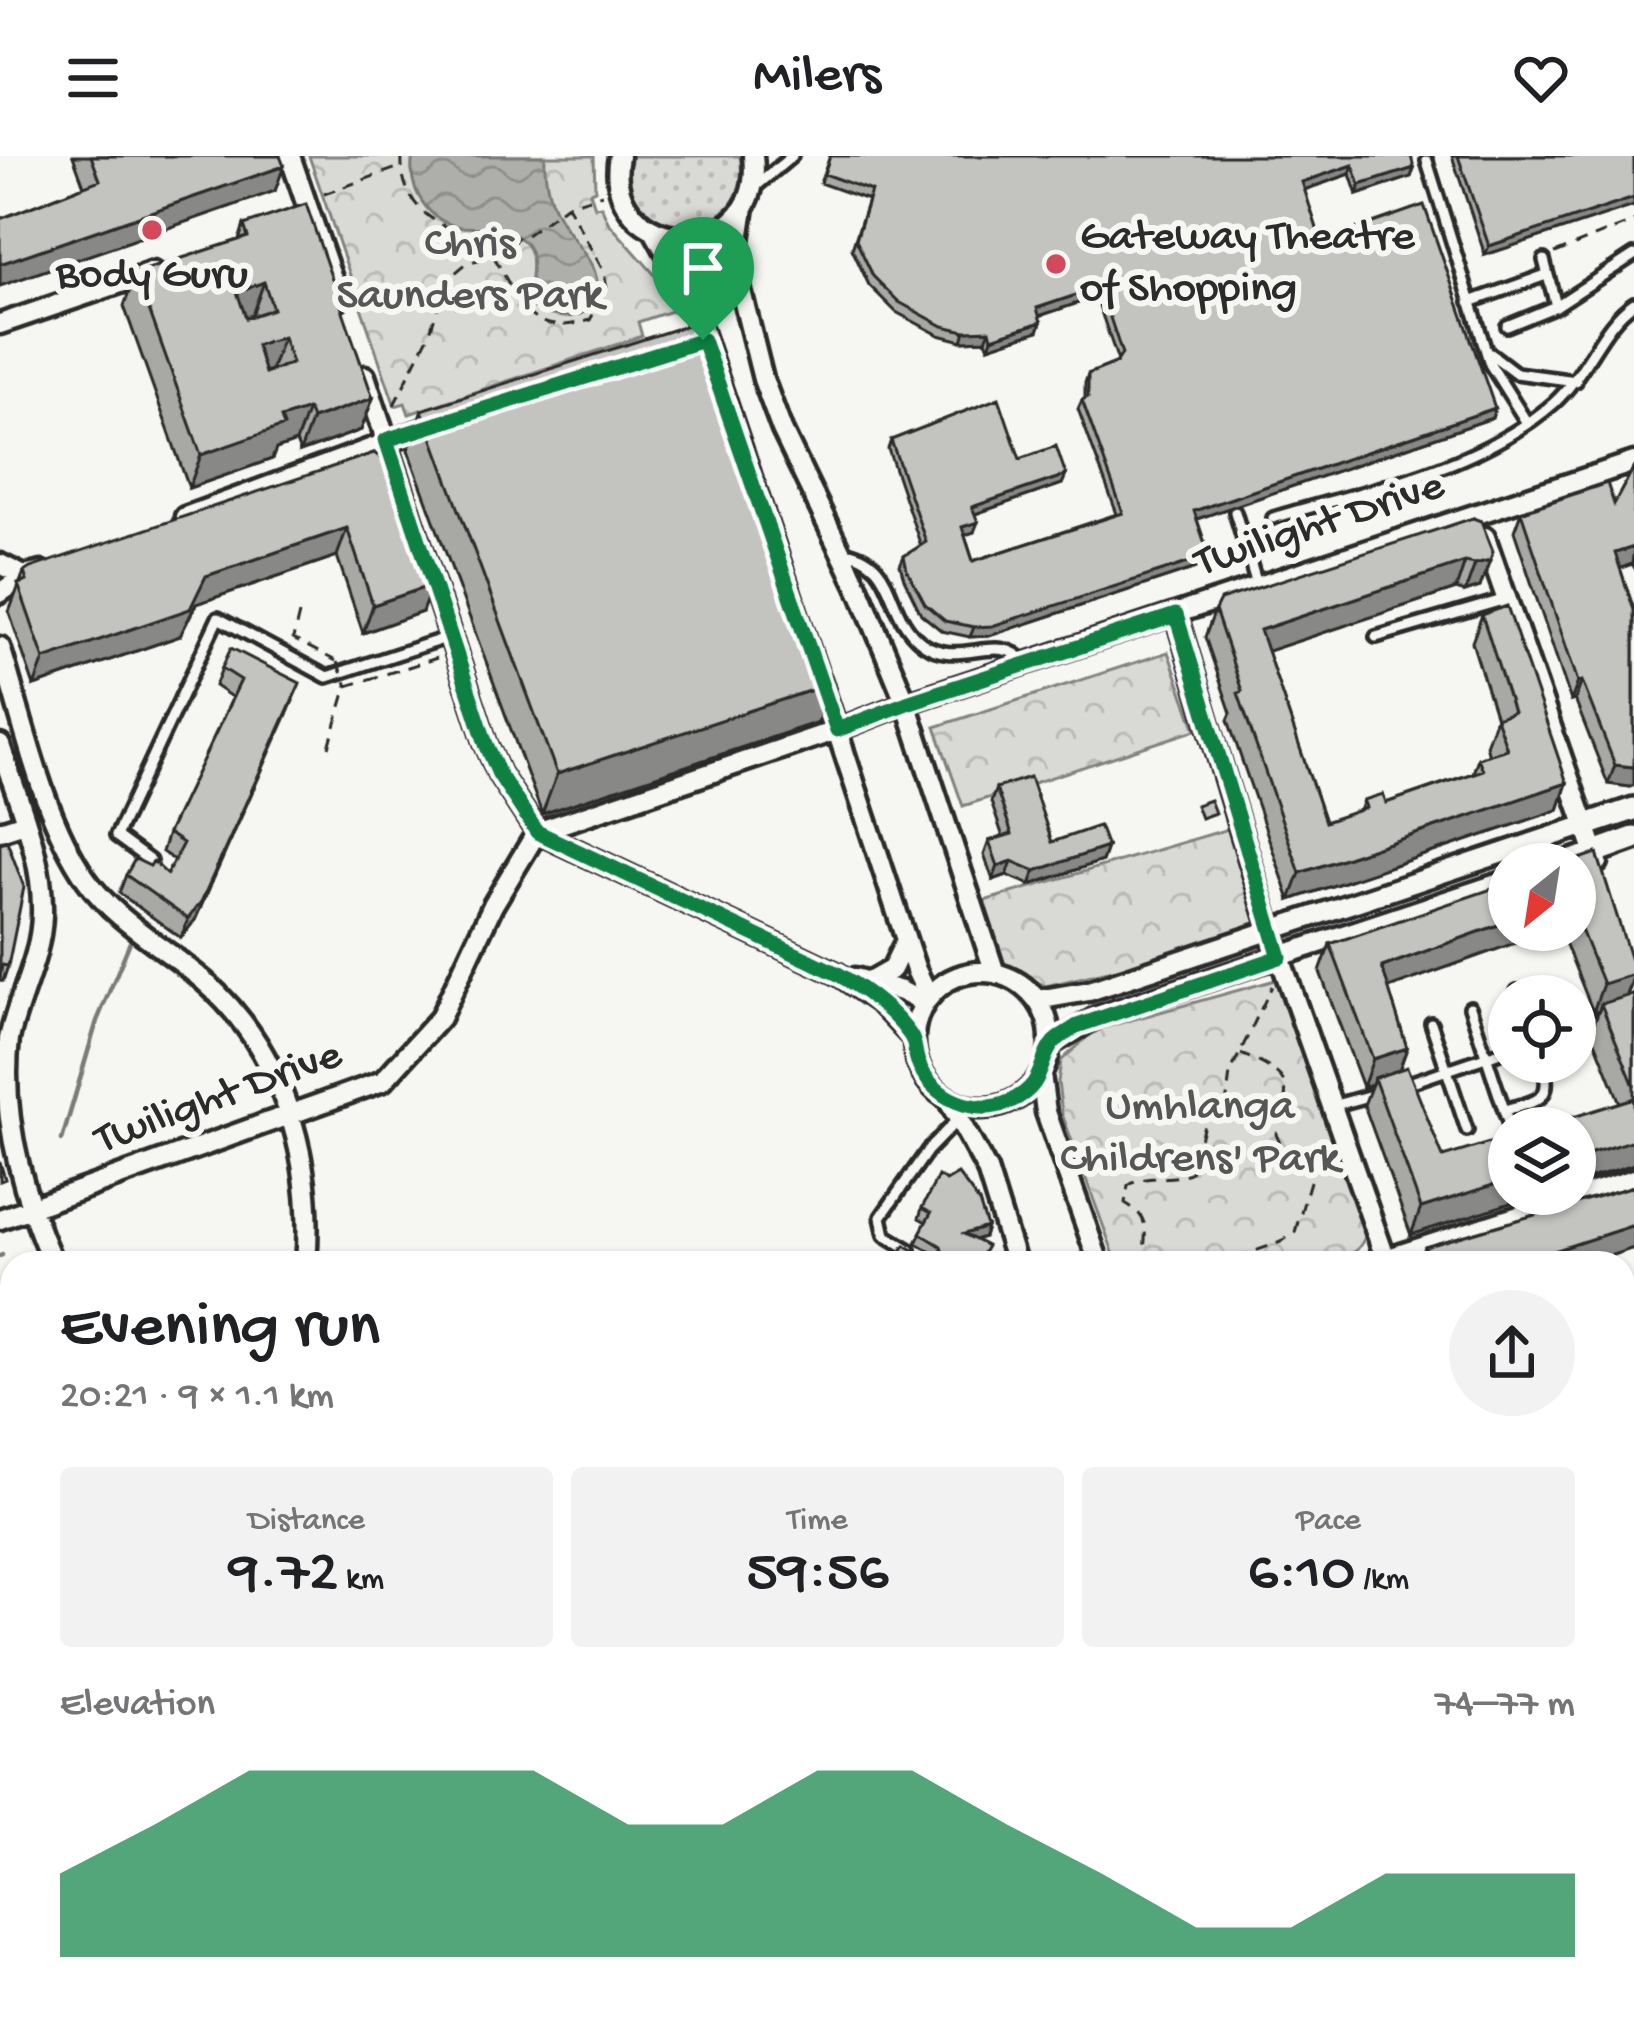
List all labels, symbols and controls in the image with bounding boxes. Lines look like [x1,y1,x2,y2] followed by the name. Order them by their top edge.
[60,45,126,111] icon: menu
[1508,45,1574,111] icon: heart
[753,46,881,110] text: Milers
[1080,212,1416,317] place label: Gateway Theatre of Shopping
[139,217,165,243] marker: Body Guru
[652,217,754,340] pin
[337,219,607,324] park label: Chris Saunders Park
[670,235,736,301] icon: arrive
[55,250,248,303] place label: Body Guru
[1043,251,1069,277] marker: Gateway Theatre of Shopping
[1186,461,1452,592] street label: Twilight Drive
[1488,843,1596,951] north arrow
[1488,843,1596,1215] map controls
[1488,975,1596,1083] button: locate
[86,1030,350,1169] street label: Twilight Drive
[1060,1082,1344,1187] park label: Umhlanga Childrens' Park
[1488,1107,1596,1215] button: layers
[1449,1290,1575,1416] button: share
[60,1291,380,1369] text: Evening run
[60,1375,334,1421] text: 20:21 · 9 × 1.1 km
[248,1503,365,1541] text: Distance
[787,1503,848,1541] text: Time
[1296,1503,1361,1541] text: Pace
[229,1541,338,1611] text: 9.72
[746,1541,889,1611] text: 59:56
[1248,1541,1355,1611] text: 6:10
[338,1562,384,1600] text: km
[1355,1562,1409,1600] text: /km
[60,1683,215,1729] text: Elevation
[1435,1683,1575,1729] text: 74–77 m

